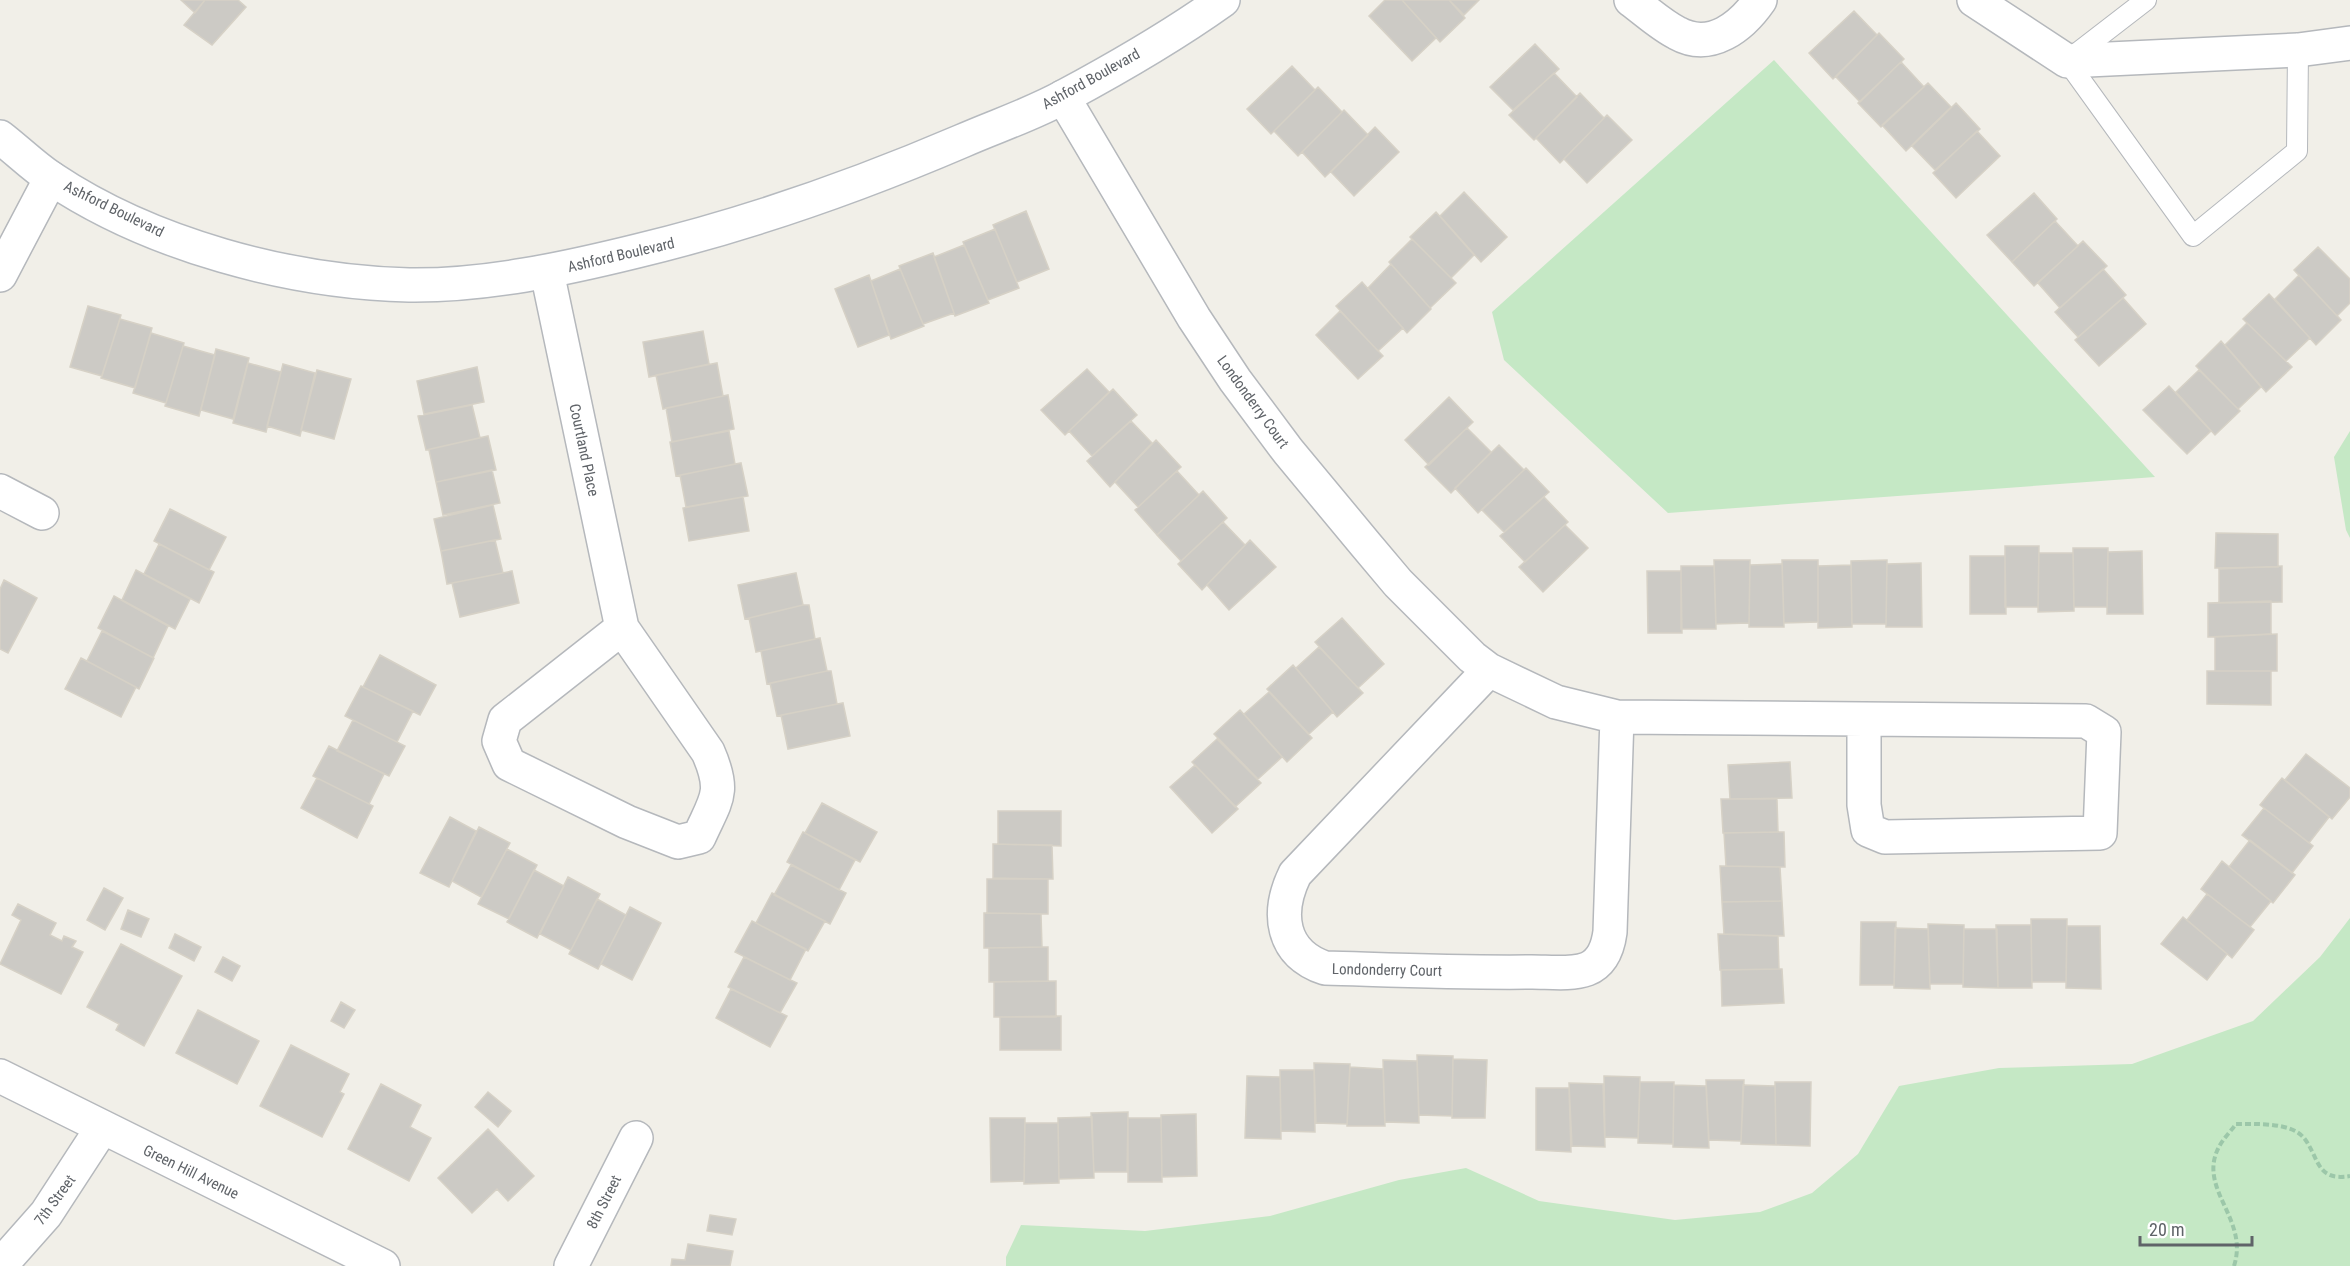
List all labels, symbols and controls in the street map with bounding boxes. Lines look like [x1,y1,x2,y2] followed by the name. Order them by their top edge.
[1039,45,1143,113] street label: Ashford Boulevard
[61,177,167,241] street label: Ashford Boulevard
[566,234,676,276] street label: Ashford Boulevard
[1213,352,1293,452] street label: Londonderry Court
[565,402,603,498] street label: Courtland Place
[1332,960,1442,980] street label: Londonderry Court
[140,1141,242,1203] street label: Green Hill Avenue
[31,1171,79,1229] street label: 7th Street
[583,1172,625,1232] street label: 8th Street
[2140,1209,2252,1247] scale bar
[2149,1219,2184,1240] text: 20 m

